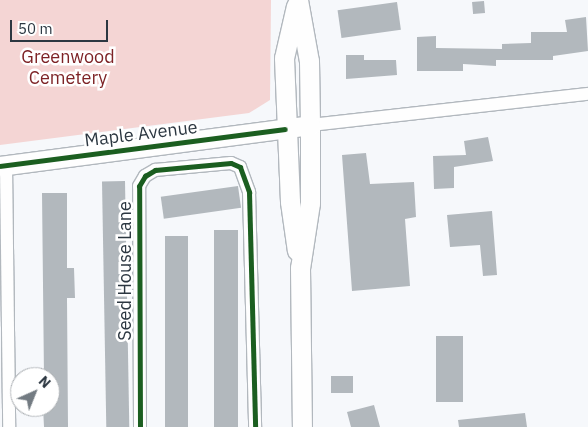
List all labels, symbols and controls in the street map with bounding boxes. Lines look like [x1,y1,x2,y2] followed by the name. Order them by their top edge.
[12,10,110,42] scale bar
[18,19,53,38] text: 50 m
[21,47,115,90] park label: Greenwood Cemetery
[83,116,199,152] street label: Maple Avenue
[114,201,136,341] street label: Seed House Lane
[10,367,60,417] north arrow
[35,372,55,392] text: N

